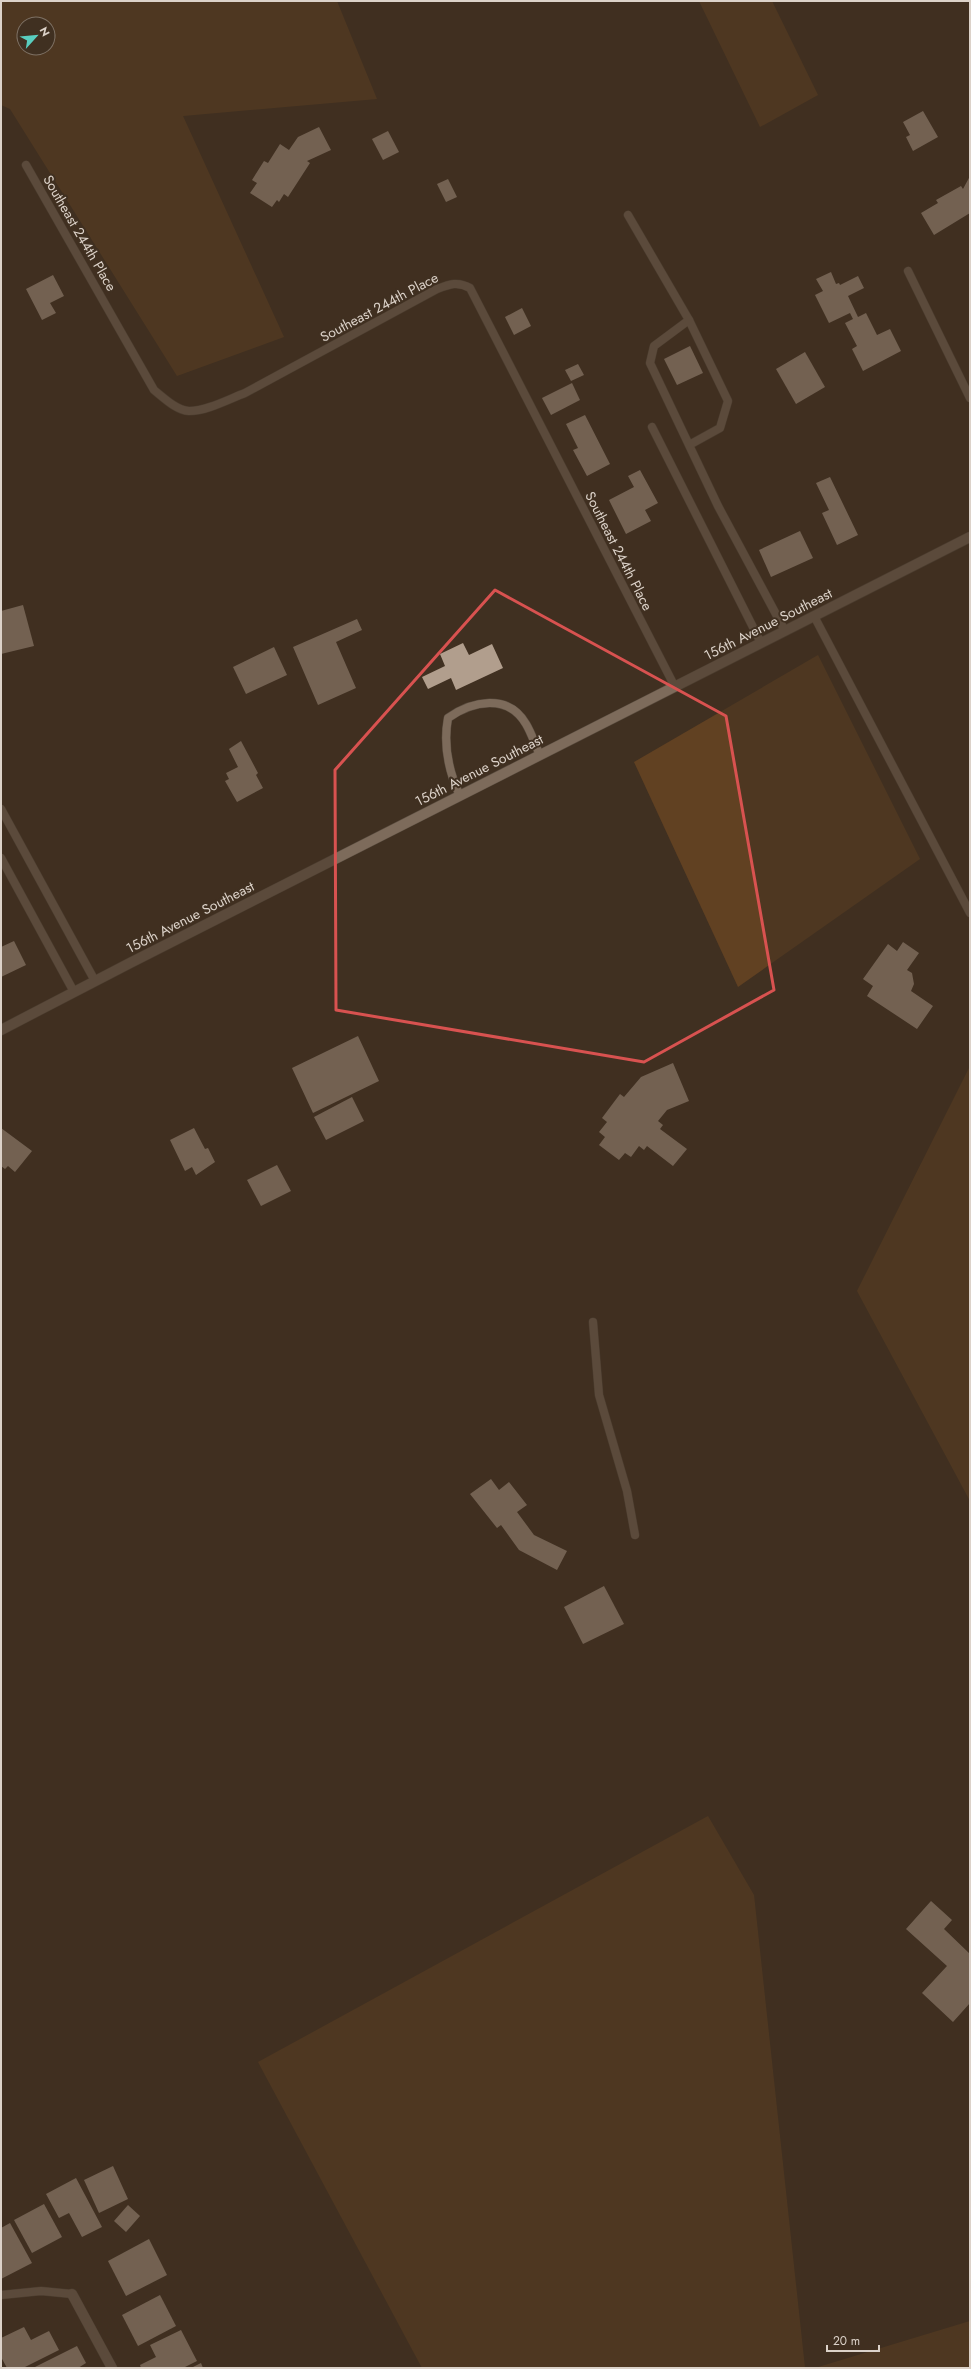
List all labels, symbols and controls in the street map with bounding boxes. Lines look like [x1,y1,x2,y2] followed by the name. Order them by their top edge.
[16,16,56,56] north arrow
[36,24,54,39] text: N
[39,171,121,295] street label: Southeast 244th Place
[316,267,442,347] street label: Southeast 244th Place
[580,488,658,614] street label: Southeast 244th Place
[701,583,836,665] street label: 156th Avenue Southeast
[412,729,547,811] street label: 156th Avenue Southeast
[123,876,258,958] street label: 156th Avenue Southeast
[827,2327,879,2353] scale bar
[833,2332,860,2350] text: 20 m

